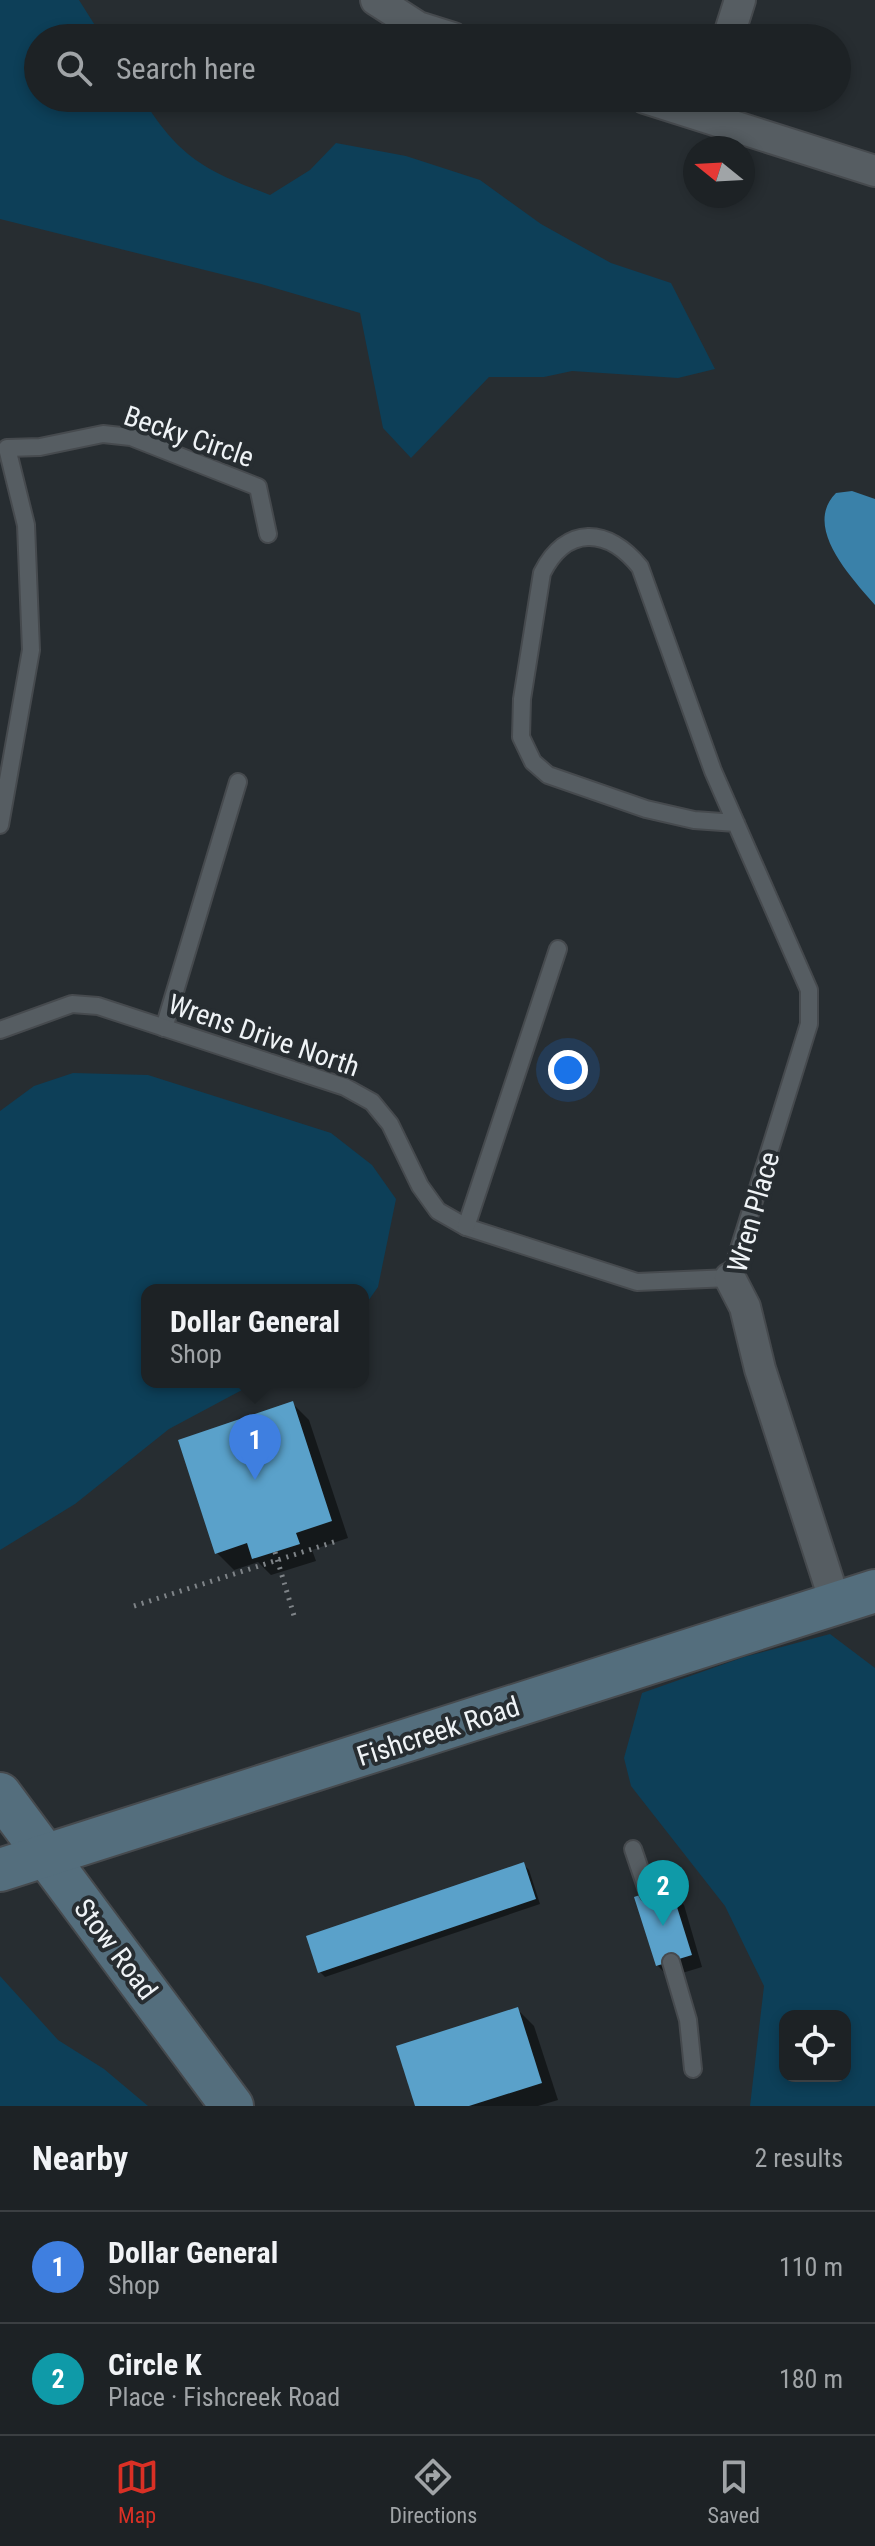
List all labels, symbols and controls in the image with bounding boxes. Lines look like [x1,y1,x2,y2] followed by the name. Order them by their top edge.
[24,24,851,112] search box
[52,46,96,90] icon: search
[116,51,256,86] text: Search here
[683,136,755,208] north arrow
[120,399,258,474] street label: Becky Circle
[164,987,364,1084] street label: Wrens Drive North
[548,1050,588,1090] your location
[721,1148,786,1276] street label: Wren Place
[141,1284,369,1388] popup
[170,1304,340,1339] text: Dollar General
[170,1339,222,1369] text: Shop
[229,1414,281,1480] pin: 1
[353,1690,524,1773] street label: Fishcreek Road
[637,1860,689,1926] pin: 2
[67,1892,164,2006] street label: Stow Road
[779,2010,851,2082] map controls
[779,2010,851,2082] button: locate
[32,2138,128,2178] text: Nearby
[754,2143,843,2173] text: 2 results
[108,2235,278,2270] text: Dollar General
[51,2252,65,2282] text: 1
[779,2252,843,2282] text: 110 m
[108,2270,160,2300] text: Shop
[108,2347,202,2382] text: Circle K
[51,2364,65,2394] text: 2
[779,2364,843,2394] text: 180 m
[108,2382,340,2412] text: Place · Fishcreek Road
[115,2455,159,2528] tab: Map
[389,2455,477,2528] tab: Directions
[708,2455,760,2528] tab: Saved

